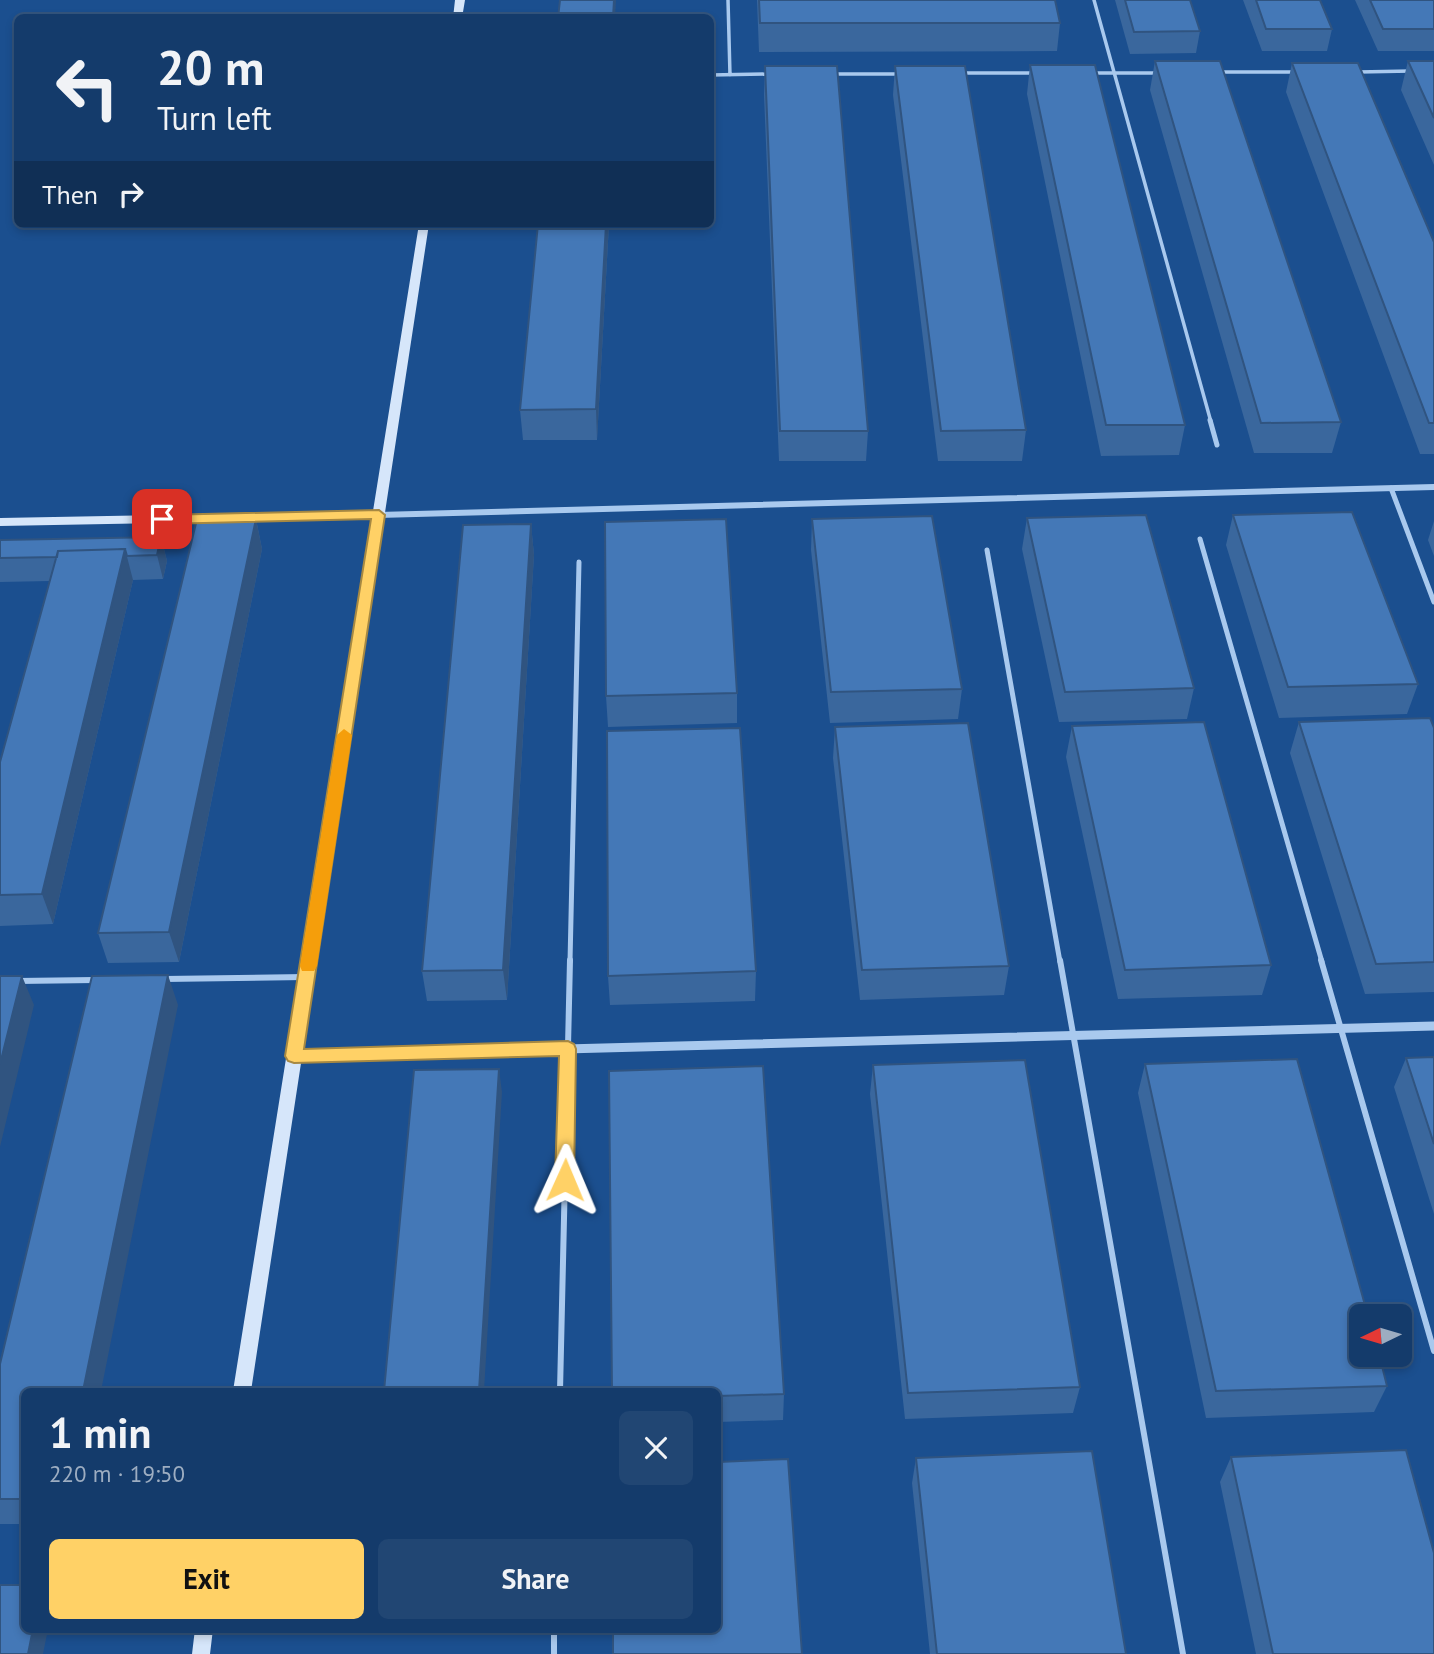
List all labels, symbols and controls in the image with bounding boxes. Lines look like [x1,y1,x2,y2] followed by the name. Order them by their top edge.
[157,35,264,99] text: 20 m
[42,42,133,133] icon: left
[157,97,272,139] text: Turn left
[112,175,150,213] icon: right
[42,178,98,211] text: Then
[132,489,192,549] pin
[143,500,181,538] icon: arrive
[528,1143,602,1217] position arrow
[1349,1304,1412,1367] north arrow
[1349,1304,1412,1367] map controls
[49,1405,151,1460] text: 1 min
[619,1411,693,1485] button: close
[49,1459,185,1488] text: 220 m · 19:50
[49,1539,364,1619] button: Exit
[378,1539,693,1619] button: Share

